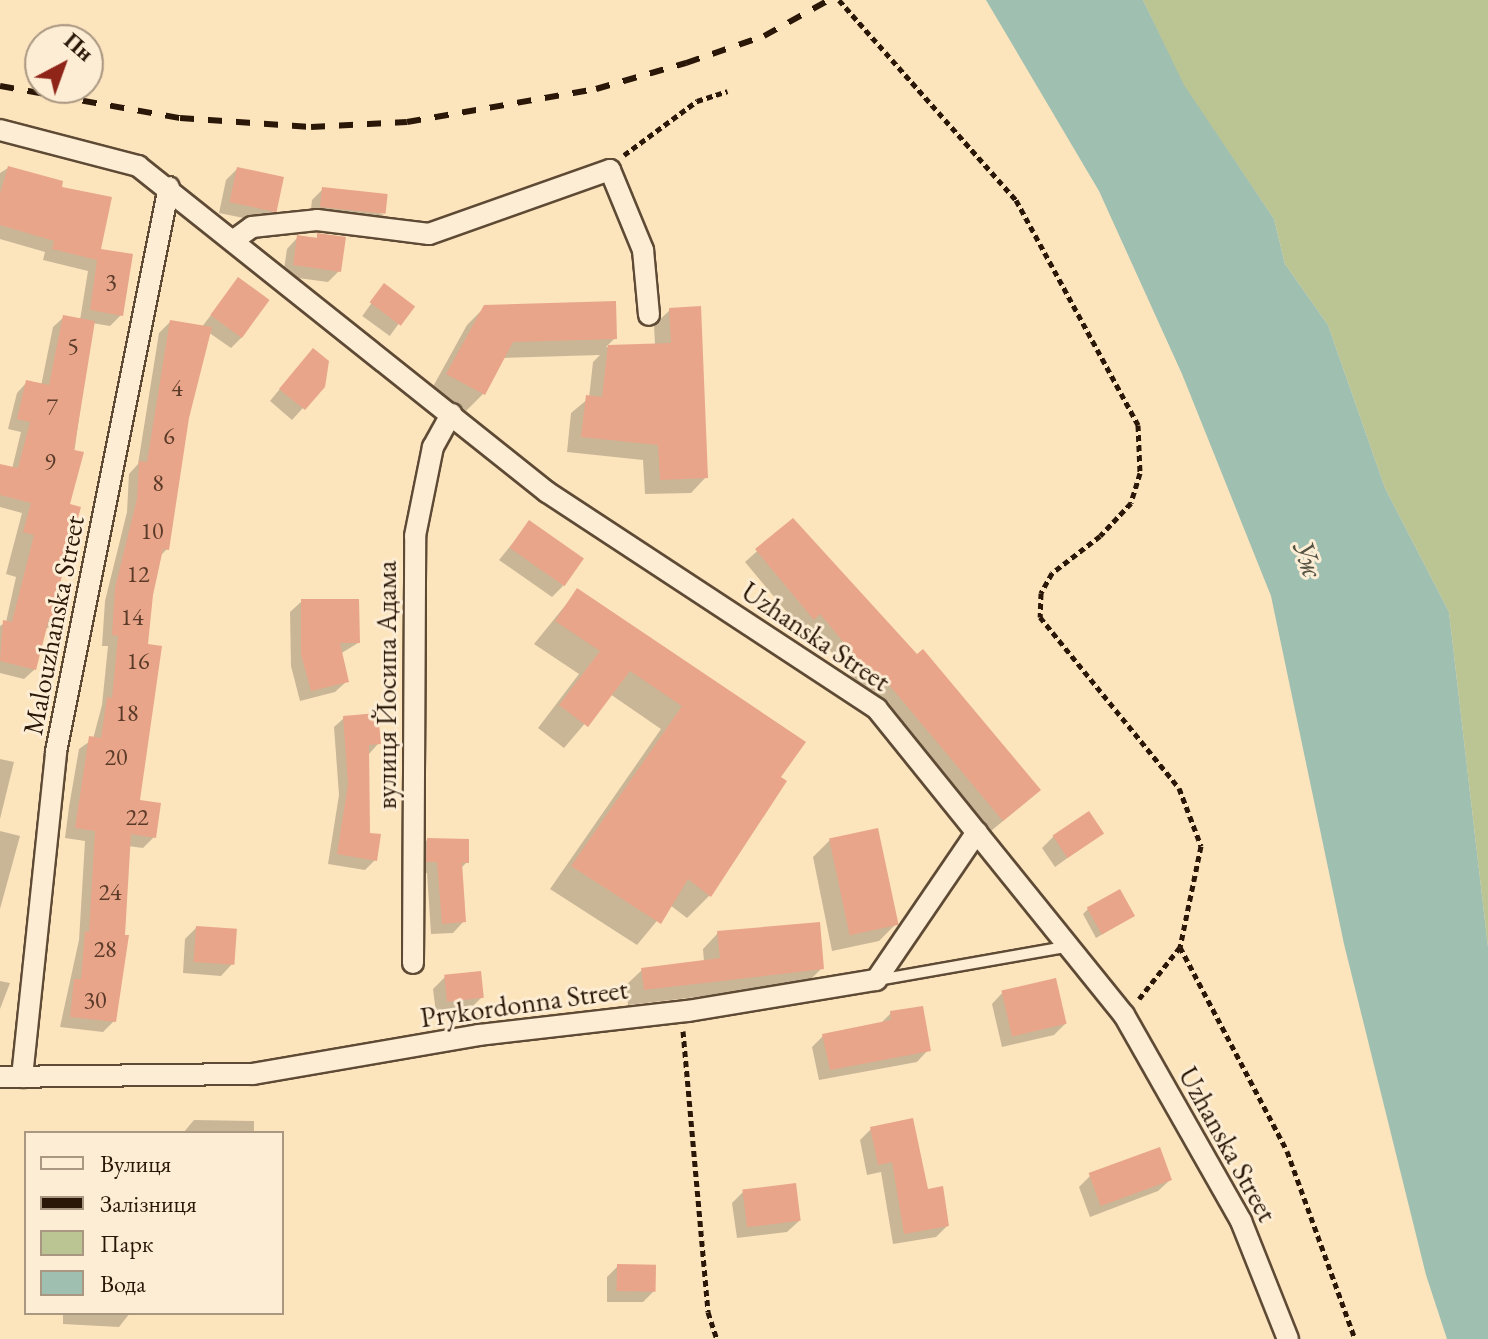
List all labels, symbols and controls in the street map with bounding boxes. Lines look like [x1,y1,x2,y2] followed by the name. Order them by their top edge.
[24,24,104,104] north arrow
[58,26,100,68] text: Пн
[105,268,117,296] house number: 3
[67,332,79,360] house number: 5
[171,374,183,402] house number: 4
[46,393,58,421] house number: 7
[163,422,175,450] house number: 6
[44,448,56,476] house number: 9
[152,469,164,497] house number: 8
[15,513,91,737] street label: Malouzhanska Street
[140,517,164,545] house number: 10
[1285,536,1331,582] water label: Уж
[126,560,150,588] house number: 12
[369,561,403,809] street label: вулиця Йосипа Адама
[735,574,897,698] street label: Uzhanska Street
[120,603,144,631] house number: 14
[126,647,150,675] house number: 16
[115,699,139,727] house number: 18
[104,743,128,771] house number: 20
[125,803,149,831] house number: 22
[98,878,122,906] house number: 24
[93,935,117,963] house number: 28
[418,972,630,1034] street label: Prykordonna Street
[83,986,107,1014] house number: 30
[1172,1061,1284,1227] street label: Uzhanska Street
[24,1131,284,1315] legend
[100,1148,171,1179] text: Вулиця
[100,1188,197,1219] text: Залізниця
[100,1228,153,1259] text: Парк
[100,1268,146,1299] text: Вода

